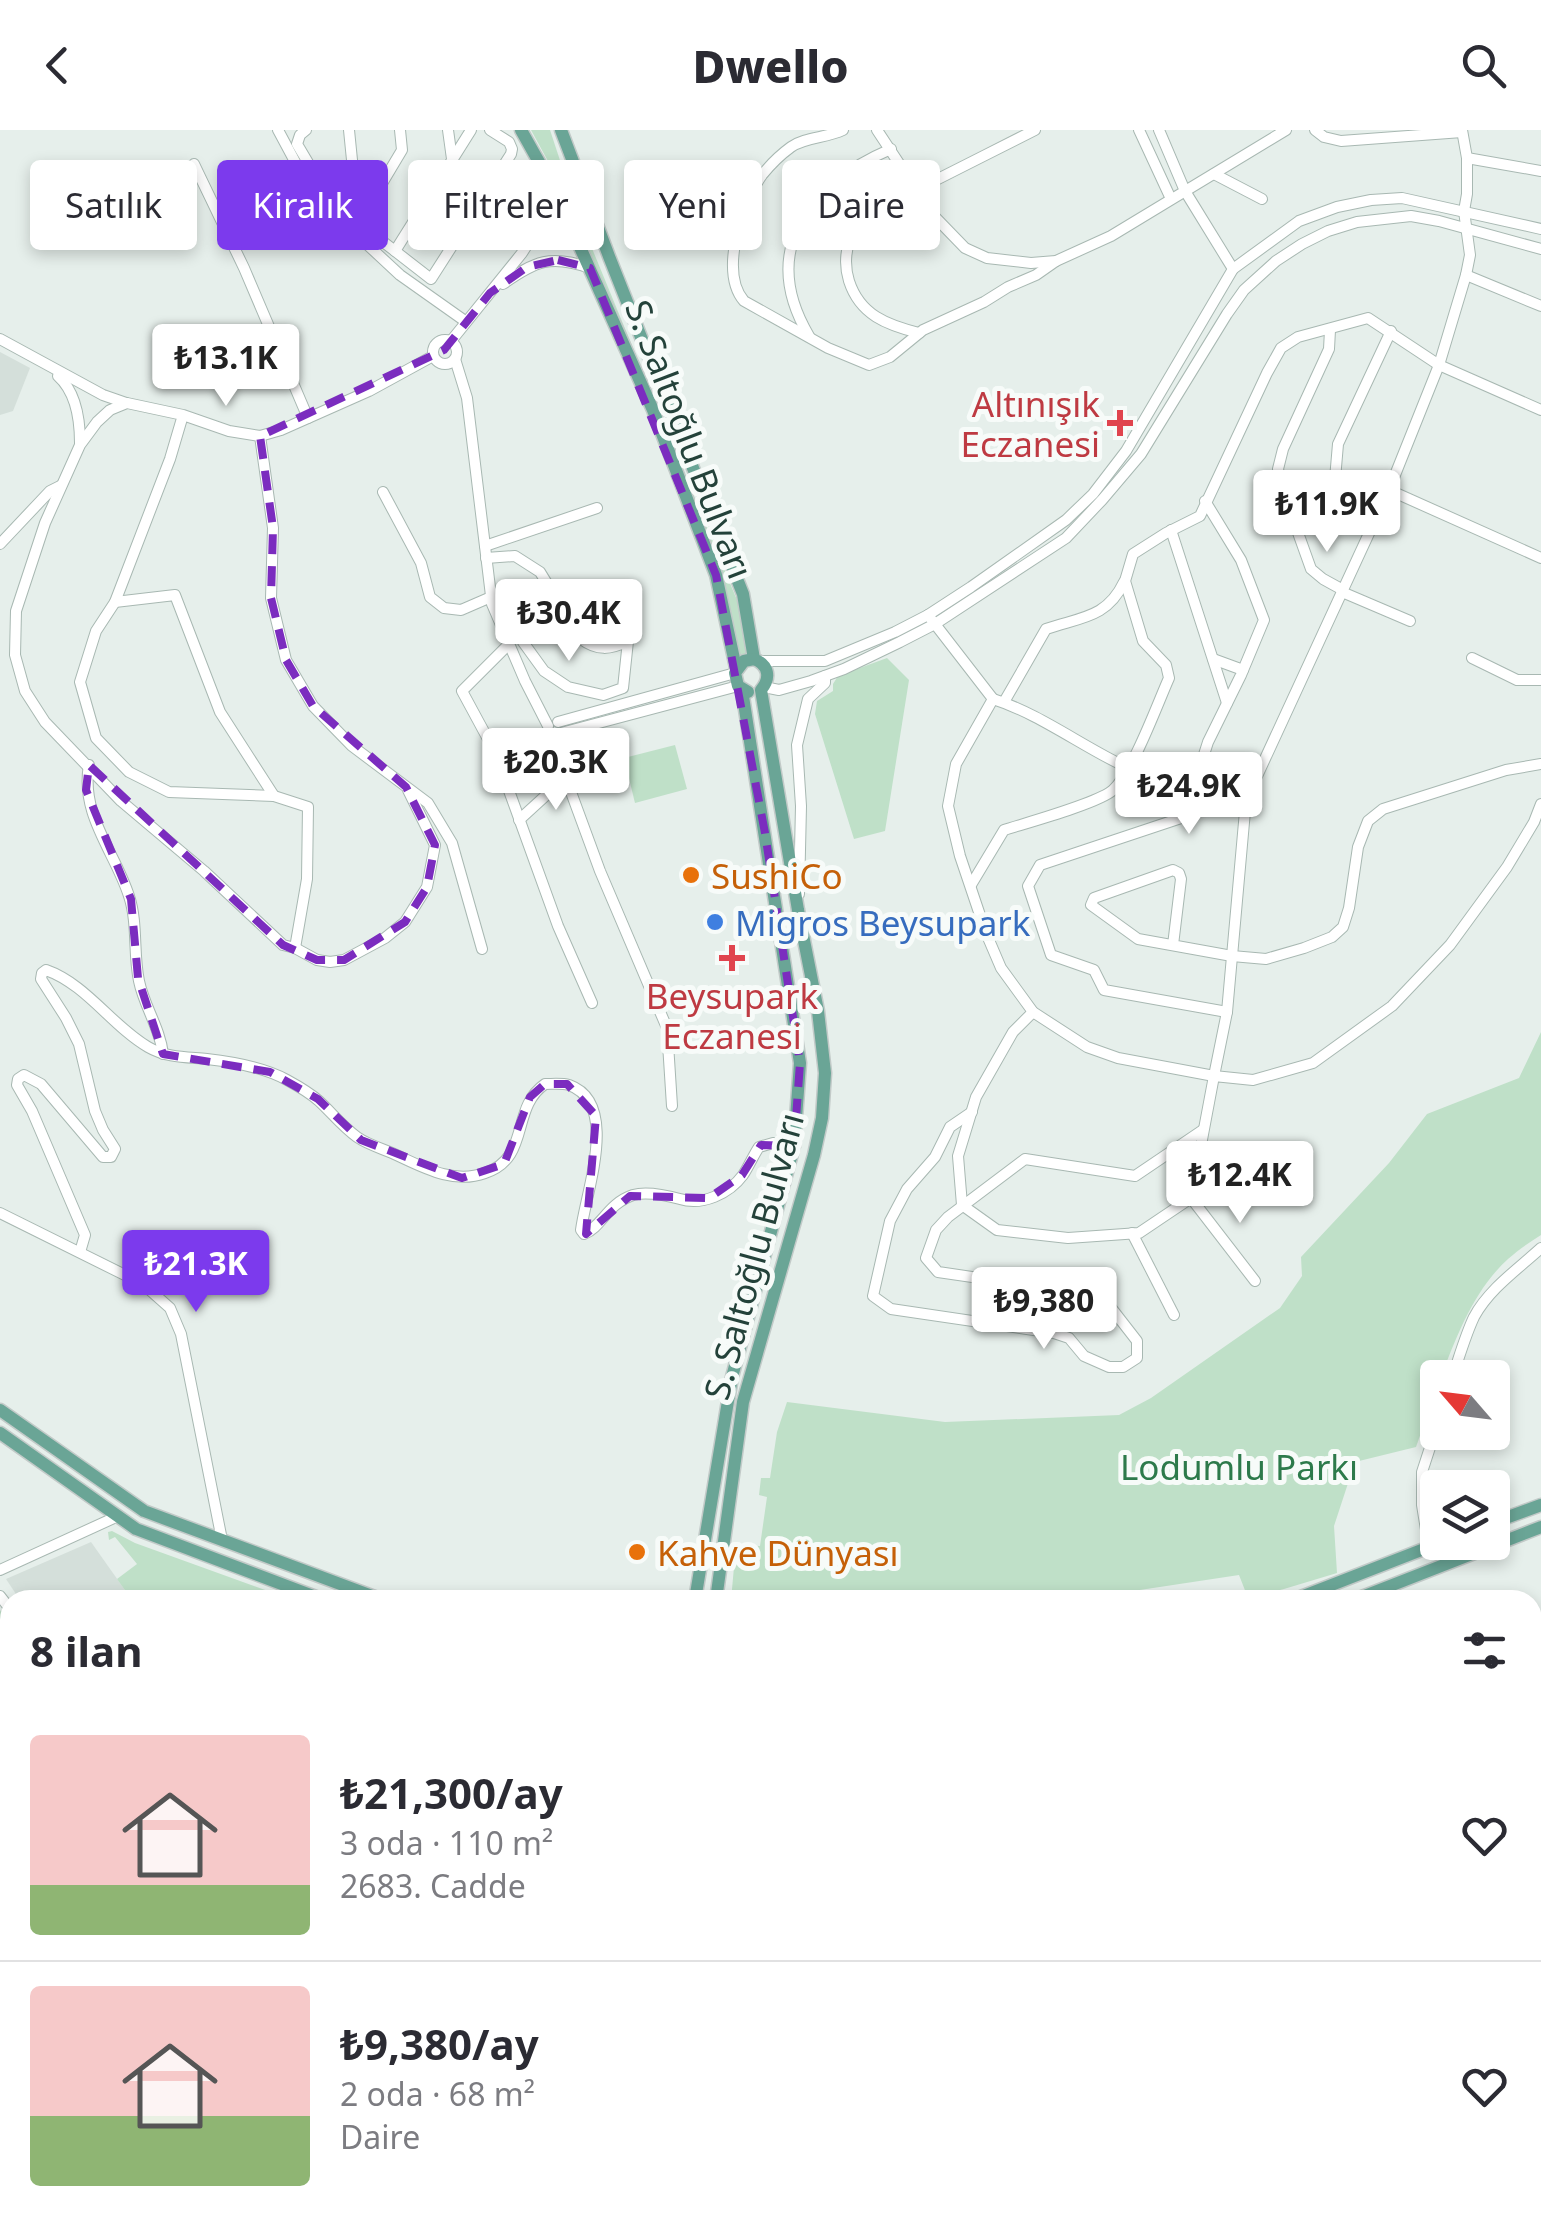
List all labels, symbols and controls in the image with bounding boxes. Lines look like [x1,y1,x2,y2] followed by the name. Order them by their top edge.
[692,35,849,96] text: Dwello
[30,38,85,93] icon: back
[1456,38,1511,93] icon: search
[30,160,197,250] chip: Satılık
[217,160,388,250] chip: Kiralık
[408,160,604,250] chip: Filtreler
[624,160,762,250] chip: Yeni
[782,160,940,250] chip: Daire
[615,293,765,585] street label: S. Saltoğlu Bulvarı
[145,324,307,409] pin: ₺13.1K
[174,335,278,378] text: ₺13.1K
[960,380,1100,467] place label: Altınışık Eczanesi
[1109,412,1131,434] marker: Altınışık Eczanesi
[1246,470,1408,555] pin: ₺11.9K
[1275,481,1379,524] text: ₺11.9K
[488,579,650,664] pin: ₺30.4K
[517,590,621,633] text: ₺30.4K
[475,728,637,813] pin: ₺20.3K
[504,739,608,782] text: ₺20.3K
[1108,752,1270,837] pin: ₺24.9K
[1137,763,1241,806] text: ₺24.9K
[711,852,843,899] place label: SushiCo
[680,864,702,886] marker: SushiCo
[735,899,1031,946] place label: Migros Beysupark
[704,911,726,933] marker: Migros Beysupark
[721,947,743,969] marker: Beysupark Eczanesi
[646,972,818,1059] place label: Beysupark Eczanesi
[692,1107,814,1405] street label: S. Saltoğlu Bulvarı
[1159,1141,1321,1226] pin: ₺12.4K
[1188,1152,1292,1195] text: ₺12.4K
[115,1230,277,1315] pin: ₺21.3K
[144,1241,248,1284] text: ₺21.3K
[963,1267,1125,1352] pin: ₺9,380
[994,1278,1094,1321] text: ₺9,380
[1420,1360,1510,1450] north arrow
[1420,1360,1510,1560] map controls
[1120,1443,1358,1490] park label: Lodumlu Parkı
[1420,1470,1510,1560] button: layers
[657,1529,899,1576] place label: Kahve Dünyası
[626,1541,648,1563] marker: Kahve Dünyası
[30,1622,142,1679] text: 8 ilan
[1457,1623,1512,1678] icon: filters
[340,1764,563,1821] text: ₺21,300/ay
[110,1775,230,1895] icon: home
[1457,1808,1512,1863] icon: heart
[340,1821,553,1864] text: 3 oda · 110 m²
[340,1864,526,1907] text: 2683. Cadde
[340,2015,539,2072] text: ₺9,380/ay
[110,2026,230,2146] icon: home
[1457,2059,1512,2114] icon: heart
[340,2072,535,2115] text: 2 oda · 68 m²
[340,2115,420,2158] text: Daire

